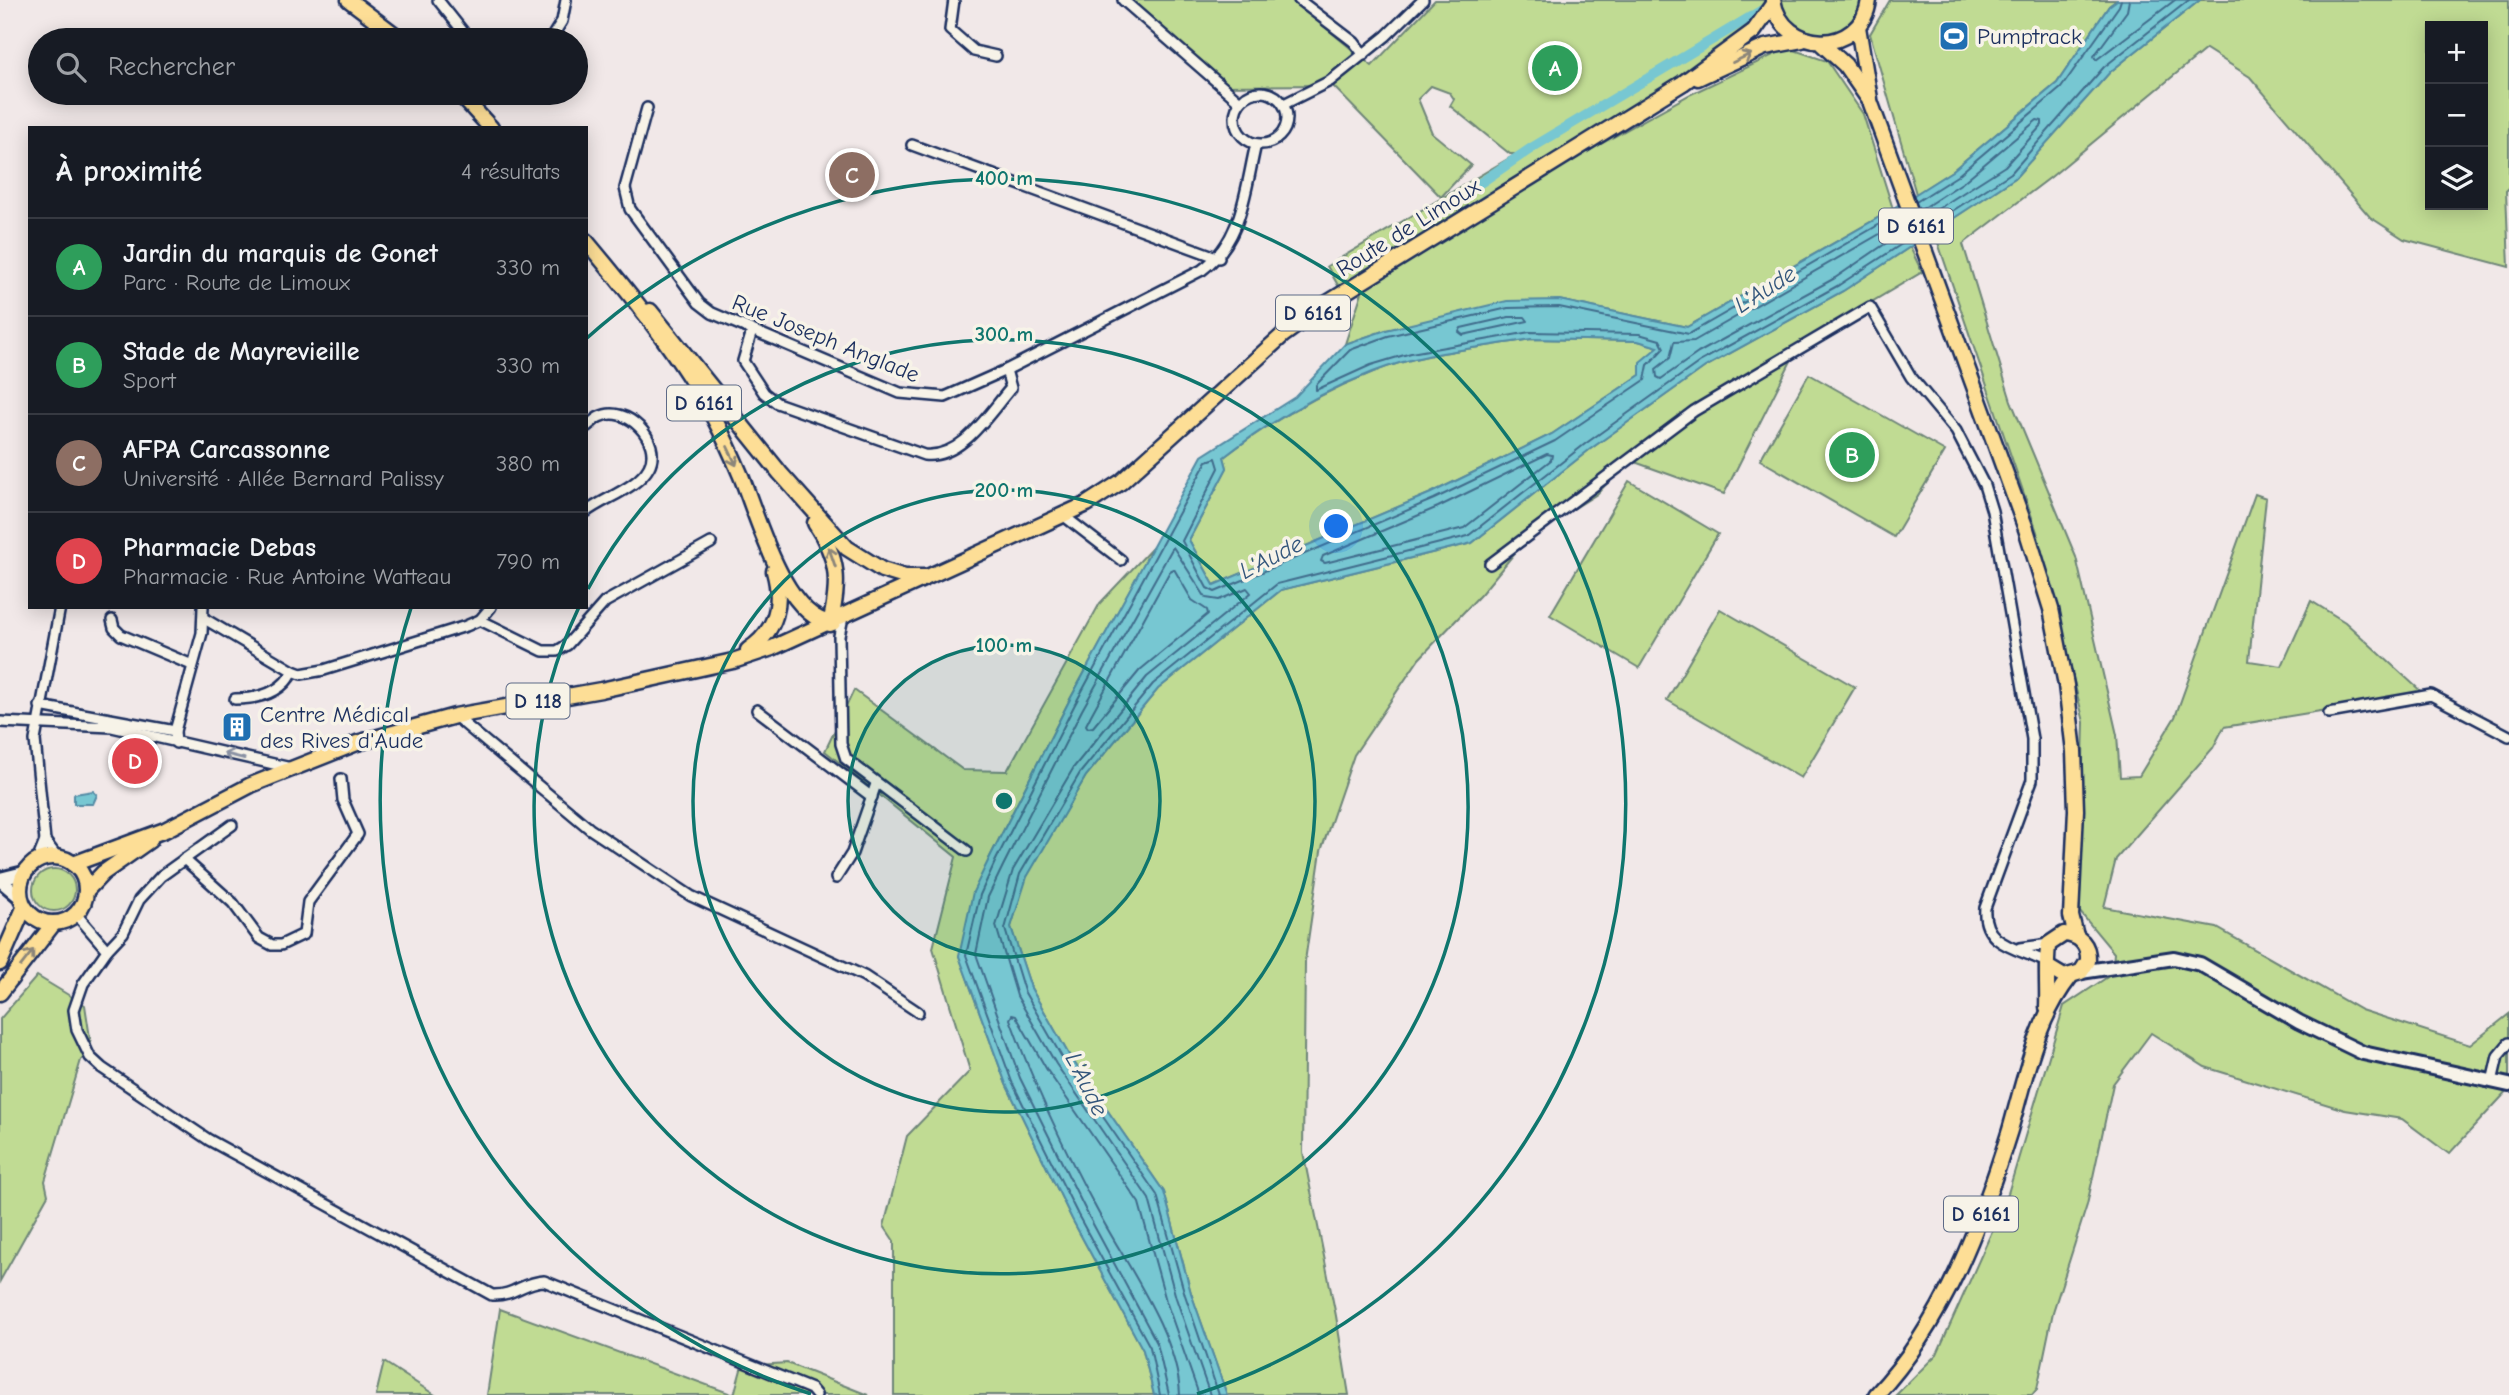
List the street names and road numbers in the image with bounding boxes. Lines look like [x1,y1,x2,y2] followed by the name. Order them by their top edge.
[1331,172,1485,282] street label: Route de Limoux
[1879,208,1953,244] road number: D 6161
[728,289,923,388] street label: Rue Joseph Anglade
[1276,296,1350,330] road number: D 6161
[667,386,741,420] road number: D 6161
[506,684,570,718] road number: D 118
[1944,1196,2018,1232] road number: D 6161

